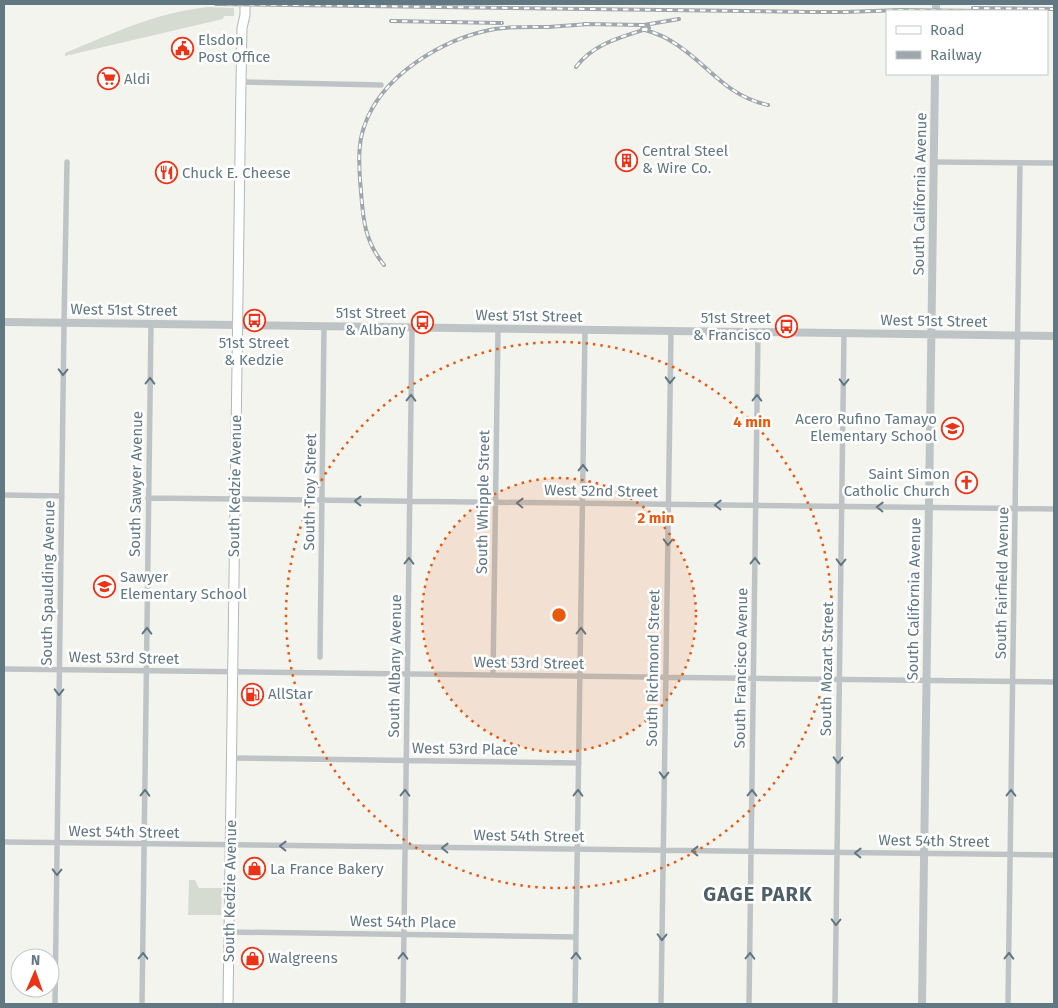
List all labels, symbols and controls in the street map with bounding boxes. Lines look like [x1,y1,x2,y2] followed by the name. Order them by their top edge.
[886,10,1048,75] legend
[930,21,965,39] text: Road
[198,31,271,66] place label: Elsdon Post Office
[170,37,194,61] public building icon: Elsdon Post Office
[930,46,982,64] text: Railway
[96,67,120,91] supermarket icon: Aldi
[124,70,150,88] place label: Aldi
[910,112,930,276] street label: South California Avenue
[642,142,729,177] place label: Central Steel & Wire Co.
[614,148,638,172] building icon: Central Steel & Wire Co.
[154,161,178,185] restaurant icon: Chuck E. Cheese
[182,164,291,182] place label: Chuck E. Cheese
[70,300,178,320] street label: West 51st Street
[336,304,407,339] place label: 51st Street & Albany
[475,306,583,326] street label: West 51st Street
[242,308,266,332] bus stop icon: 51st Street & Kedzie
[693,309,772,344] place label: 51st Street & Francisco
[410,310,434,334] bus stop icon: 51st Street & Albany
[880,311,988,331] street label: West 51st Street
[775,315,799,339] bus stop icon: 51st Street & Francisco
[219,334,290,369] place label: 51st Street & Kedzie
[58,368,68,376] one-way arrow
[145,376,155,384] one-way arrow
[665,376,675,384] one-way arrow
[839,379,849,387] one-way arrow
[406,394,416,402] one-way arrow
[752,394,762,402] one-way arrow
[795,410,938,445] place label: Acero Rufino Tamayo Elementary School
[126,411,146,557] street label: South Sawyer Avenue
[733,413,771,431] text: 4 min
[225,415,245,557] street label: South Kedzie Avenue
[941,416,965,440] school or university icon: Acero Rufino Tamayo Elementary School
[473,429,493,574] street label: South Whipple Street
[300,433,320,551] street label: South Troy Street
[578,464,588,472] one-way arrow
[844,465,950,500] place label: Saint Simon Catholic Church
[954,471,978,495] church icon: Saint Simon Catholic Church
[544,481,659,501] street label: West 52nd Street
[353,496,361,506] one-way arrow
[516,498,524,508] one-way arrow
[38,500,58,666] street label: South Spaulding Avenue
[713,500,721,510] one-way arrow
[876,502,884,512] one-way arrow
[992,507,1012,659] street label: South Fairfield Avenue
[638,509,674,527] text: 2 min
[904,517,924,681] street label: South California Avenue
[662,539,673,547] one-way arrow
[404,556,414,564] one-way arrow
[750,556,760,564] one-way arrow
[836,559,846,567] one-way arrow
[120,568,248,603] place label: Sawyer Elementary School
[92,574,116,598] school or university icon: Sawyer Elementary School
[731,588,751,748] street label: South Francisco Avenue
[643,589,663,747] street label: South Richmond Street
[385,594,405,738] street label: South Albany Avenue
[817,601,837,736] street label: South Mozart Street
[550,606,568,624] centre of rings
[142,626,152,634] one-way arrow
[575,626,586,634] one-way arrow
[69,648,180,668] street label: West 53rd Street
[474,653,585,673] street label: West 53rd Street
[240,682,264,706] fuel station icon: AllStar
[268,685,313,703] place label: AllStar
[54,688,64,696] one-way arrow
[412,739,518,759] street label: West 53rd Place
[833,756,844,764] one-way arrow
[659,772,669,779] one-way arrow
[140,789,150,796] one-way arrow
[400,789,411,797] one-way arrow
[573,789,583,796] one-way arrow
[747,789,757,796] one-way arrow
[1006,789,1016,796] one-way arrow
[220,820,240,962] street label: South Kedzie Avenue
[68,822,180,842] street label: West 54th Street
[473,826,585,846] street label: West 54th Street
[878,831,990,851] street label: West 54th Street
[278,841,286,851] one-way arrow
[441,843,448,853] one-way arrow
[691,846,698,856] one-way arrow
[853,847,861,858] one-way arrow
[242,857,266,881] shop icon: La France Bakery
[270,860,384,878] place label: La France Bakery
[52,868,62,876] one-way arrow
[703,882,813,906] district label: GAGE PARK
[350,912,456,932] street label: West 54th Place
[831,919,841,927] one-way arrow
[657,934,667,942] one-way arrow
[240,946,264,970] shop icon: Walgreens
[10,948,60,998] north arrow
[268,949,338,967] place label: Walgreens
[138,951,148,959] one-way arrow
[398,951,408,959] one-way arrow
[571,951,581,959] one-way arrow
[744,951,755,959] one-way arrow
[1004,951,1014,959] one-way arrow
[30,952,40,969] text: N

